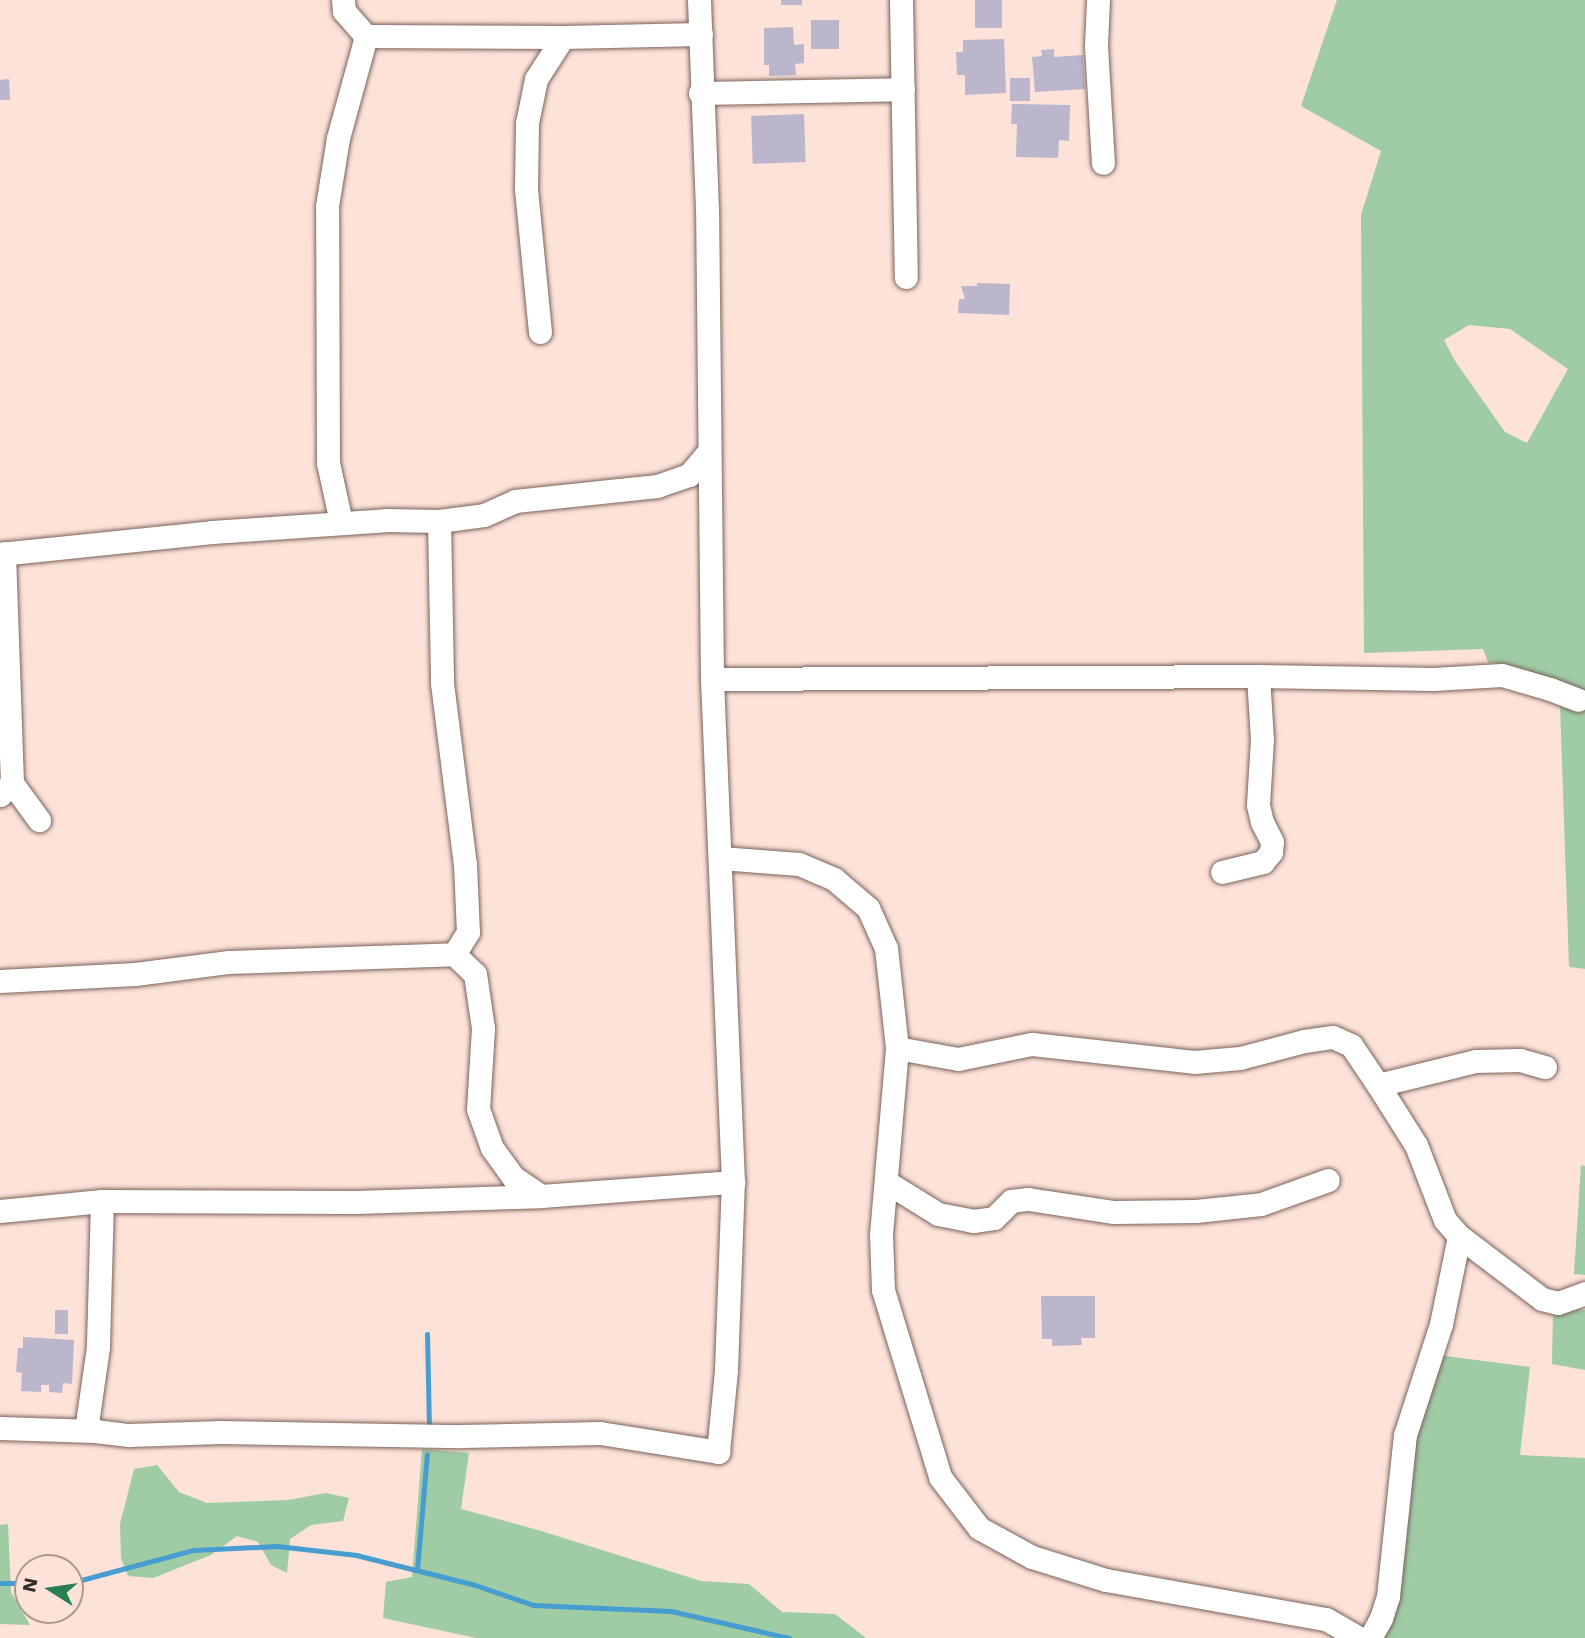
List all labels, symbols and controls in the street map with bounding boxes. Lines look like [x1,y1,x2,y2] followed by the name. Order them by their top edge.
[14,1554,84,1624] north arrow
[17,1576,43,1594] text: N

